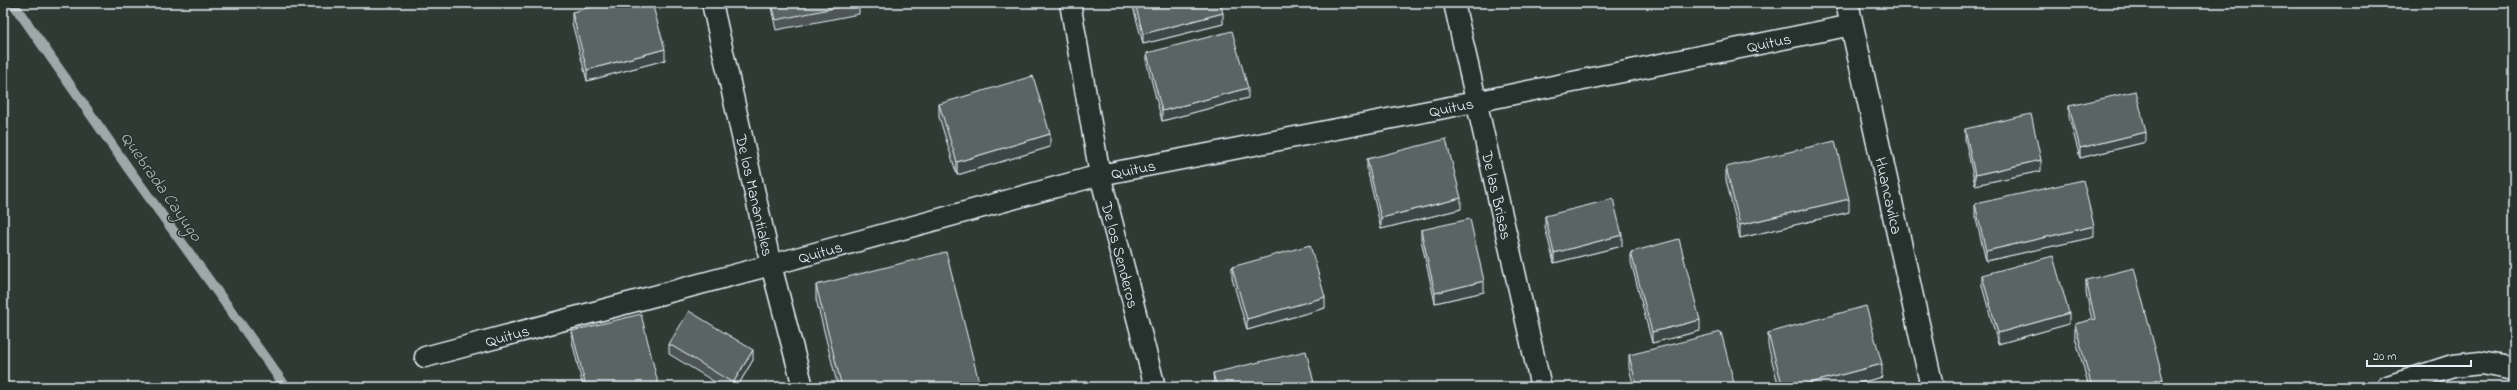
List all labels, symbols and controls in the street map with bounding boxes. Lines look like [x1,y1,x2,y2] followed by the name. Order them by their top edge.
[1745,28,1794,60] street label: Quitus
[1427,93,1476,125] street label: Quitus
[113,127,209,248] water label: Quebrada Cayugo
[728,132,779,259] street label: De los Manantiales
[1474,148,1517,242] street label: De las Brisas
[1109,154,1158,187] street label: Quitus
[1867,155,1908,237] street label: Huancavilca
[1093,198,1144,311] street label: De los Senderos
[796,236,846,271] street label: Quitus
[483,320,532,354] street label: Quitus
[2367,342,2471,368] scale bar
[2373,348,2396,366] text: 20 m

